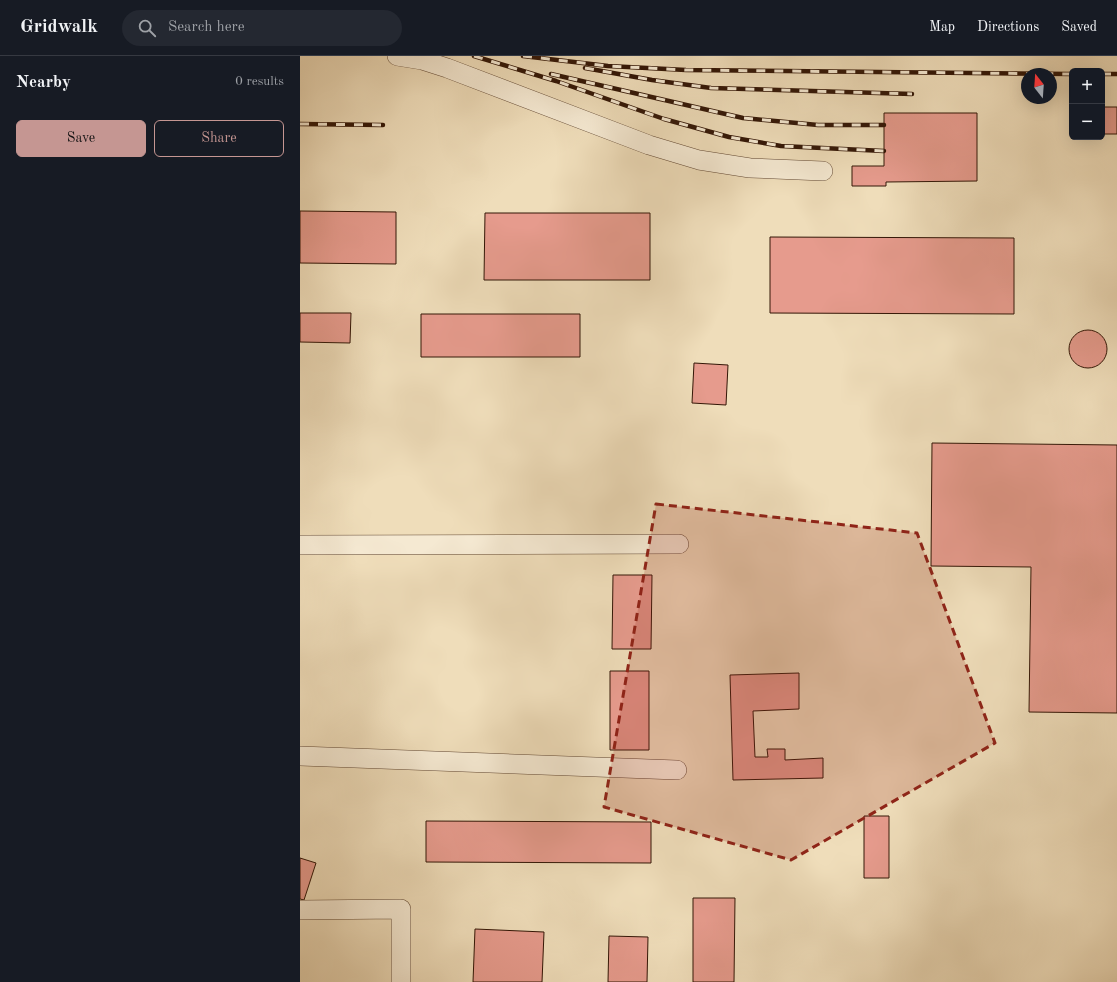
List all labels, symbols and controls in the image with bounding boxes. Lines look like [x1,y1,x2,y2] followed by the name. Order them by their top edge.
[122,10,402,46] search box
[136,17,158,39] icon: search
[20,18,98,37] text: Gridwalk
[168,20,245,35] text: Search here
[929,20,955,34] text: Map
[977,20,1039,34] text: Directions
[1061,20,1097,34] text: Saved
[1021,68,1057,104] north arrow
[1069,68,1105,140] map controls
[1069,68,1105,104] button: +
[16,74,71,91] text: Nearby
[235,75,284,88] text: 0 results
[1069,104,1105,140] button: −
[16,120,146,157] button: Save
[154,120,284,157] button: Share

